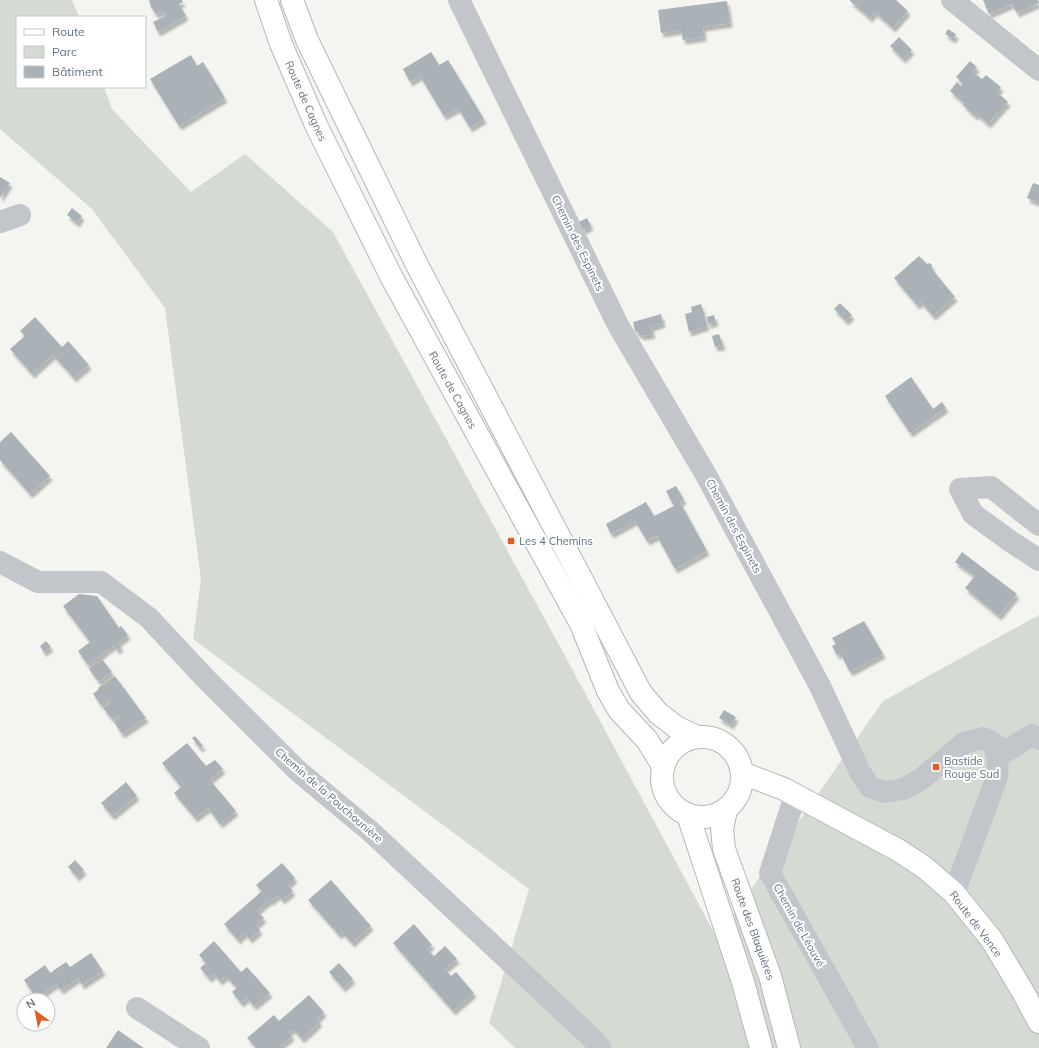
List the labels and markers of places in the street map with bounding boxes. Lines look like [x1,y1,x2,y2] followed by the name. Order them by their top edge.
[519,534,593,548] place label: Les 4 Chemins
[506,536,516,546] marker: Les 4 Chemins
[944,754,999,781] place label: Bastide Rouge Sud
[931,762,941,772] marker: Bastide Rouge Sud

